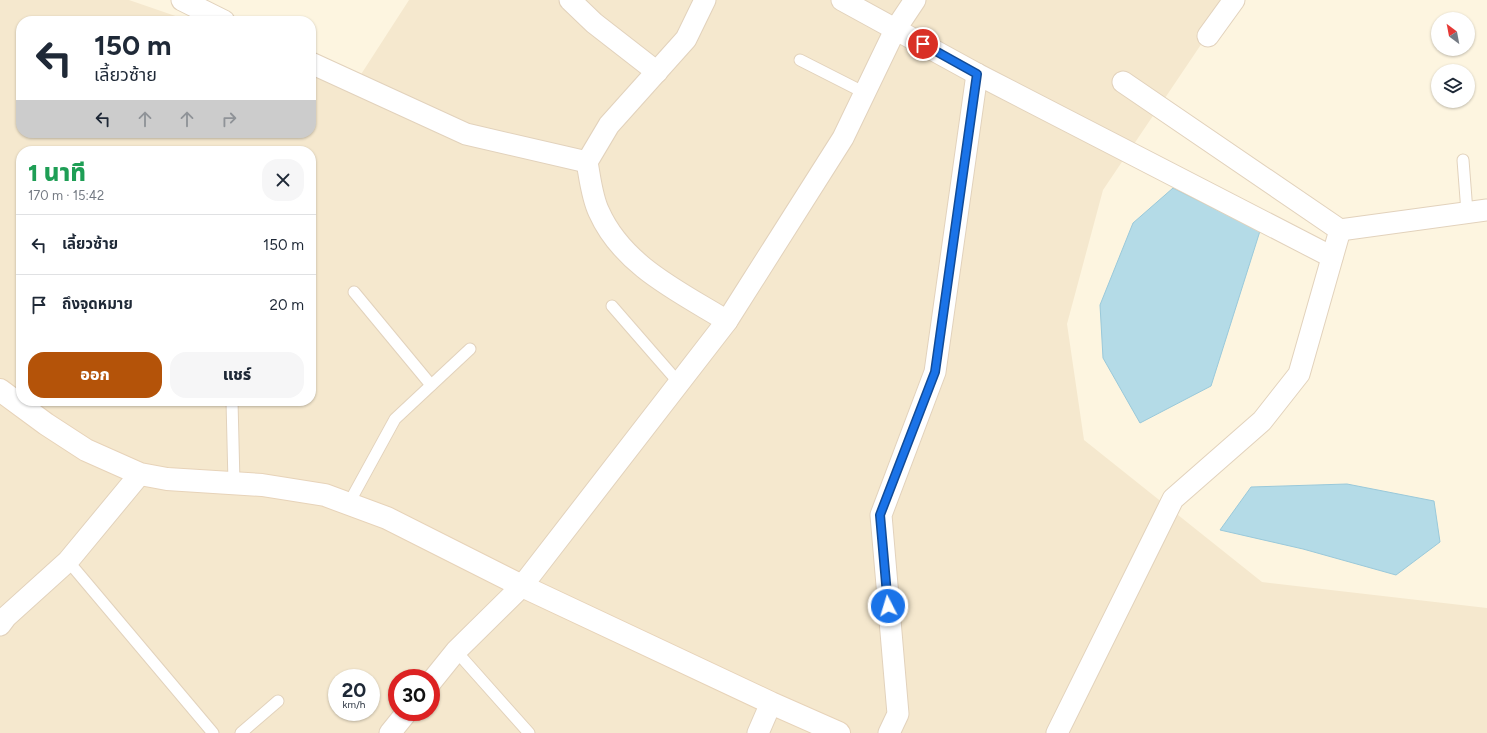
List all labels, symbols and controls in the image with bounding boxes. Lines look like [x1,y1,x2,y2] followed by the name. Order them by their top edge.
[1431,12,1475,56] north arrow
[1431,12,1475,108] map controls
[906,27,940,61] pin
[94,28,171,62] text: 150 m
[28,32,80,84] icon: left
[912,33,934,55] icon: arrive
[94,64,157,86] text: เลี้ยวซ้าย
[1431,64,1475,108] button: layers
[92,108,114,130] icon: left
[134,108,156,130] icon: ahead
[176,108,198,130] icon: ahead
[218,108,240,130] icon: right
[28,158,86,187] text: 1 นาที
[262,159,304,201] button: close
[28,188,104,203] text: 170 m · 15:42
[28,234,50,256] icon: left
[62,235,118,253] text: เลี้ยวซ้าย
[263,236,304,254] text: 150 m
[28,294,50,316] icon: arrive
[62,295,133,313] text: ถึงจุดหมาย
[270,296,304,314] text: 20 m
[28,352,162,398] button: ออก
[170,352,304,398] button: แชร์
[867,585,909,627] position arrow
[388,669,440,721] speed limit sign: 30
[342,678,366,702] text: 20
[343,698,365,711] text: km/h

